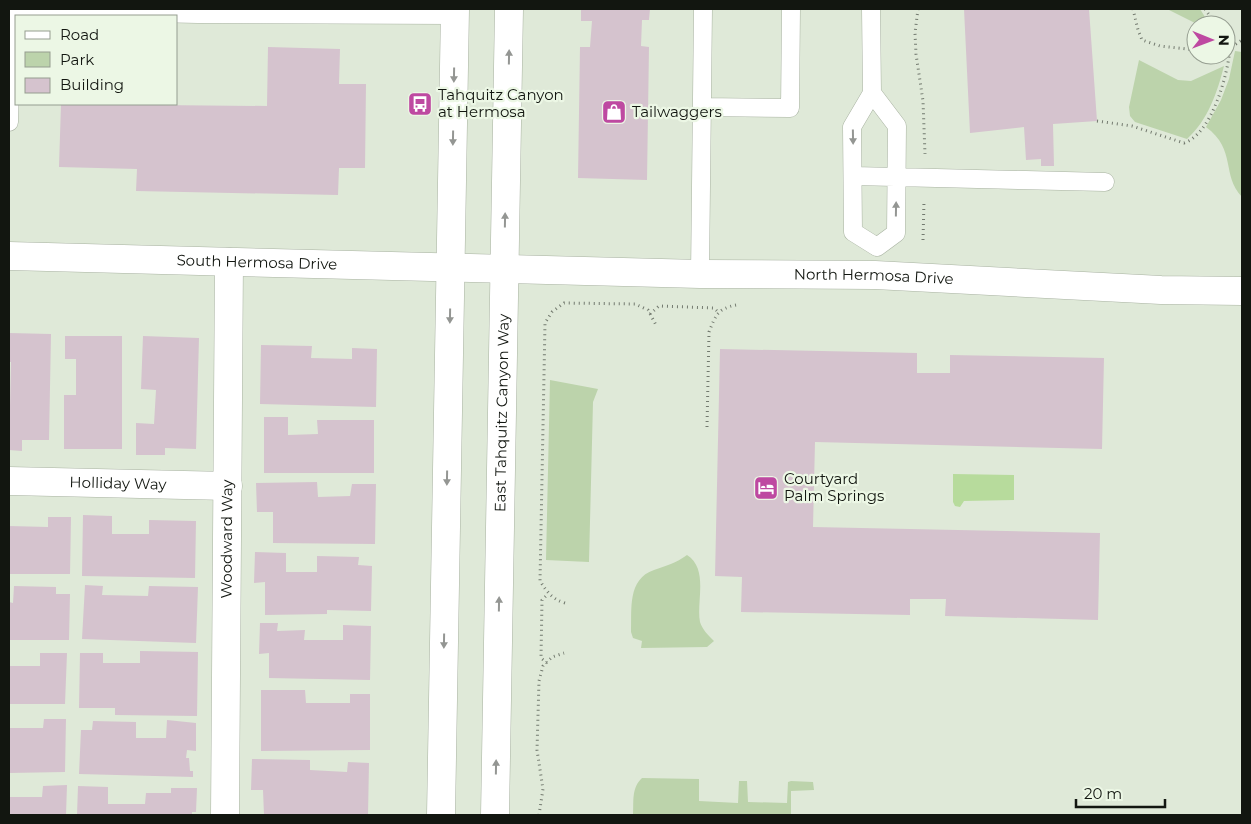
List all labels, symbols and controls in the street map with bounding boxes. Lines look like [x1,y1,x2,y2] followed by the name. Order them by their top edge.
[15,15,178,105] legend
[1186,15,1236,65] north arrow
[60,25,99,44] text: Road
[1215,34,1233,46] text: N
[505,49,513,65] one-way arrow
[60,50,94,69] text: Park
[450,67,458,83] one-way arrow
[60,75,124,94] text: Building
[438,85,564,121] place label: Tahquitz Canyon at Hermosa
[407,91,433,117] bus stop icon: Tahquitz Canyon at Hermosa
[601,99,627,125] shop icon: Tailwaggers
[632,102,722,121] place label: Tailwaggers
[849,129,857,145] one-way arrow
[449,130,457,146] one-way arrow
[892,200,900,216] one-way arrow
[501,211,509,227] one-way arrow
[176,250,338,274] street label: South Hermosa Drive
[794,265,954,288] street label: North Hermosa Drive
[445,308,453,324] one-way arrow
[490,313,513,512] street label: East Tahquitz Canyon Way
[784,469,884,505] place label: Courtyard Palm Springs
[442,470,450,486] one-way arrow
[69,472,168,494] street label: Holliday Way
[753,475,779,501] hotel icon: Courtyard Palm Springs
[217,479,236,599] street label: Woodward Way
[495,596,503,612] one-way arrow
[440,633,448,649] one-way arrow
[492,758,500,774] one-way arrow
[1076,776,1165,808] scale bar
[1084,784,1122,803] text: 20 m

